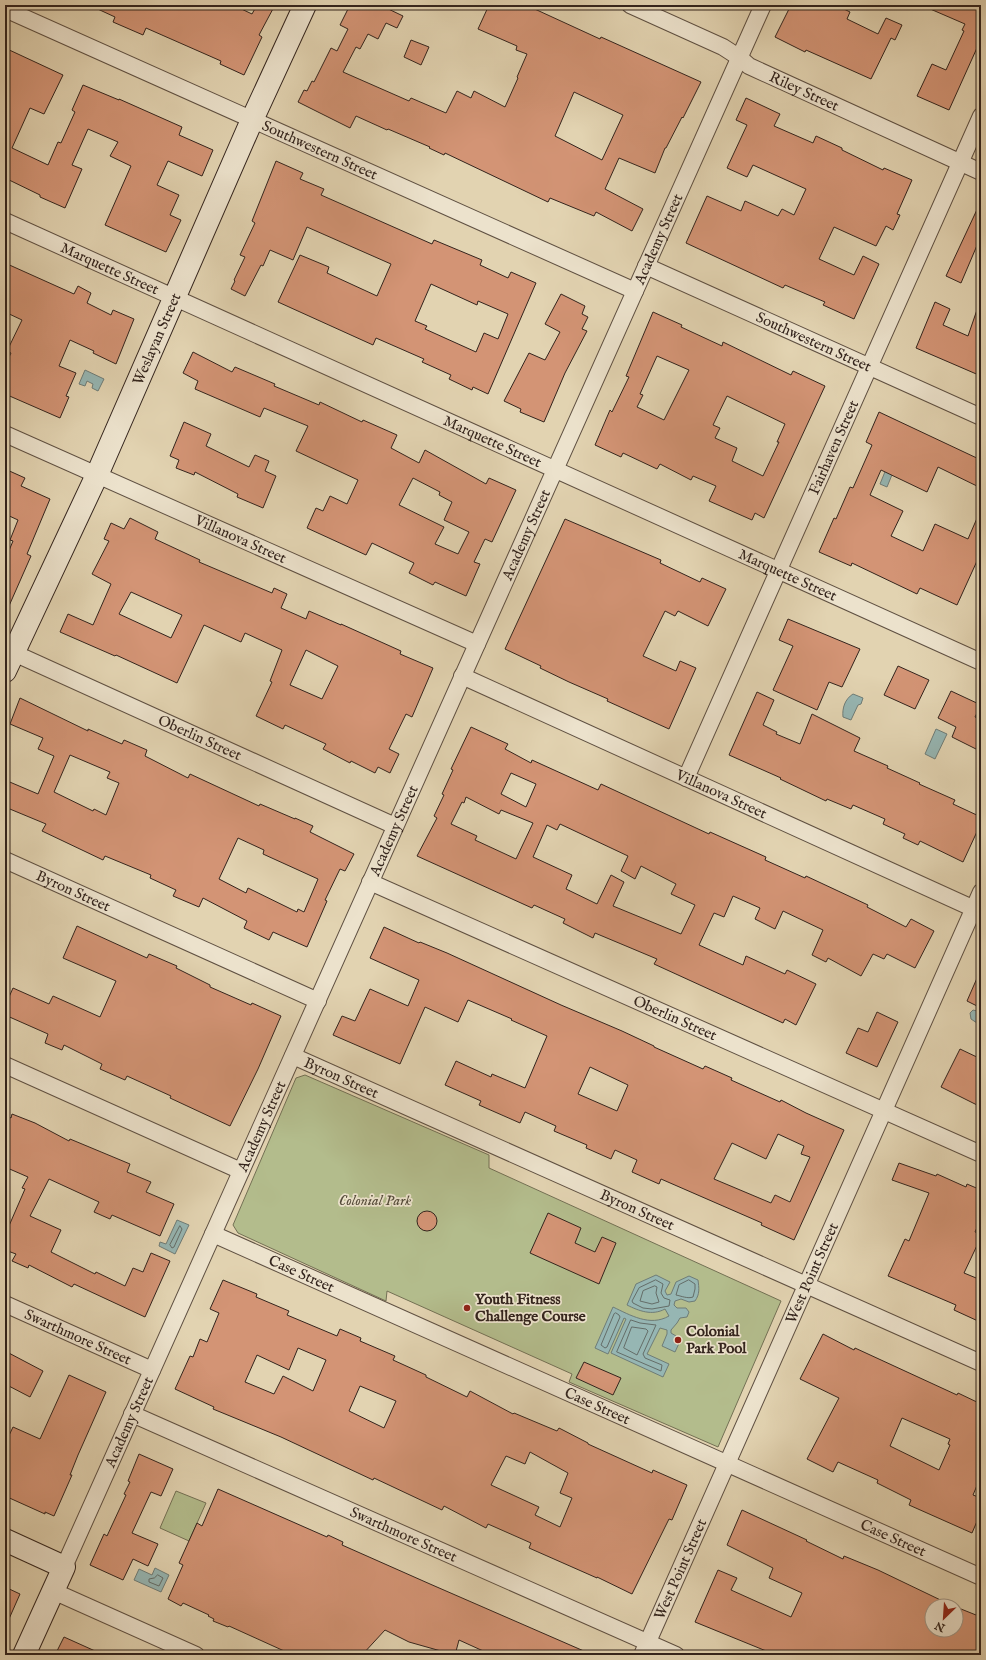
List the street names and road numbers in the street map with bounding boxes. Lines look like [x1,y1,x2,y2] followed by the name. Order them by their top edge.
[766,68,842,116] street label: Riley Street
[259,116,380,185] street label: Southwestern Street
[630,191,687,288] street label: Academy Street
[57,238,162,299] street label: Marquette Street
[128,290,185,388] street label: Weslayan Street
[753,308,874,376] street label: Southwestern Street
[804,397,863,498] street label: Fairhaven Street
[440,411,545,472] street label: Marquette Street
[497,487,555,584] street label: Academy Street
[191,510,289,568] street label: Villanova Street
[735,545,840,606] street label: Marquette Street
[155,711,244,765] street label: Oberlin Street
[672,765,770,823] street label: Villanova Street
[365,782,423,880] street label: Academy Street
[33,866,113,916] street label: Byron Street
[630,991,720,1045] street label: Oberlin Street
[301,1053,381,1103] street label: Byron Street
[233,1078,290,1176] street label: Academy Street
[597,1185,677,1235] street label: Byron Street
[782,1220,843,1327] street label: West Point Street
[266,1251,337,1297] street label: Case Street
[21,1305,134,1369] street label: Swarthmore Street
[100,1374,158,1471] street label: Academy Street
[561,1383,633,1429] street label: Case Street
[347,1503,460,1567] street label: Swarthmore Street
[857,1515,929,1561] street label: Case Street
[650,1516,711,1623] street label: West Point Street

